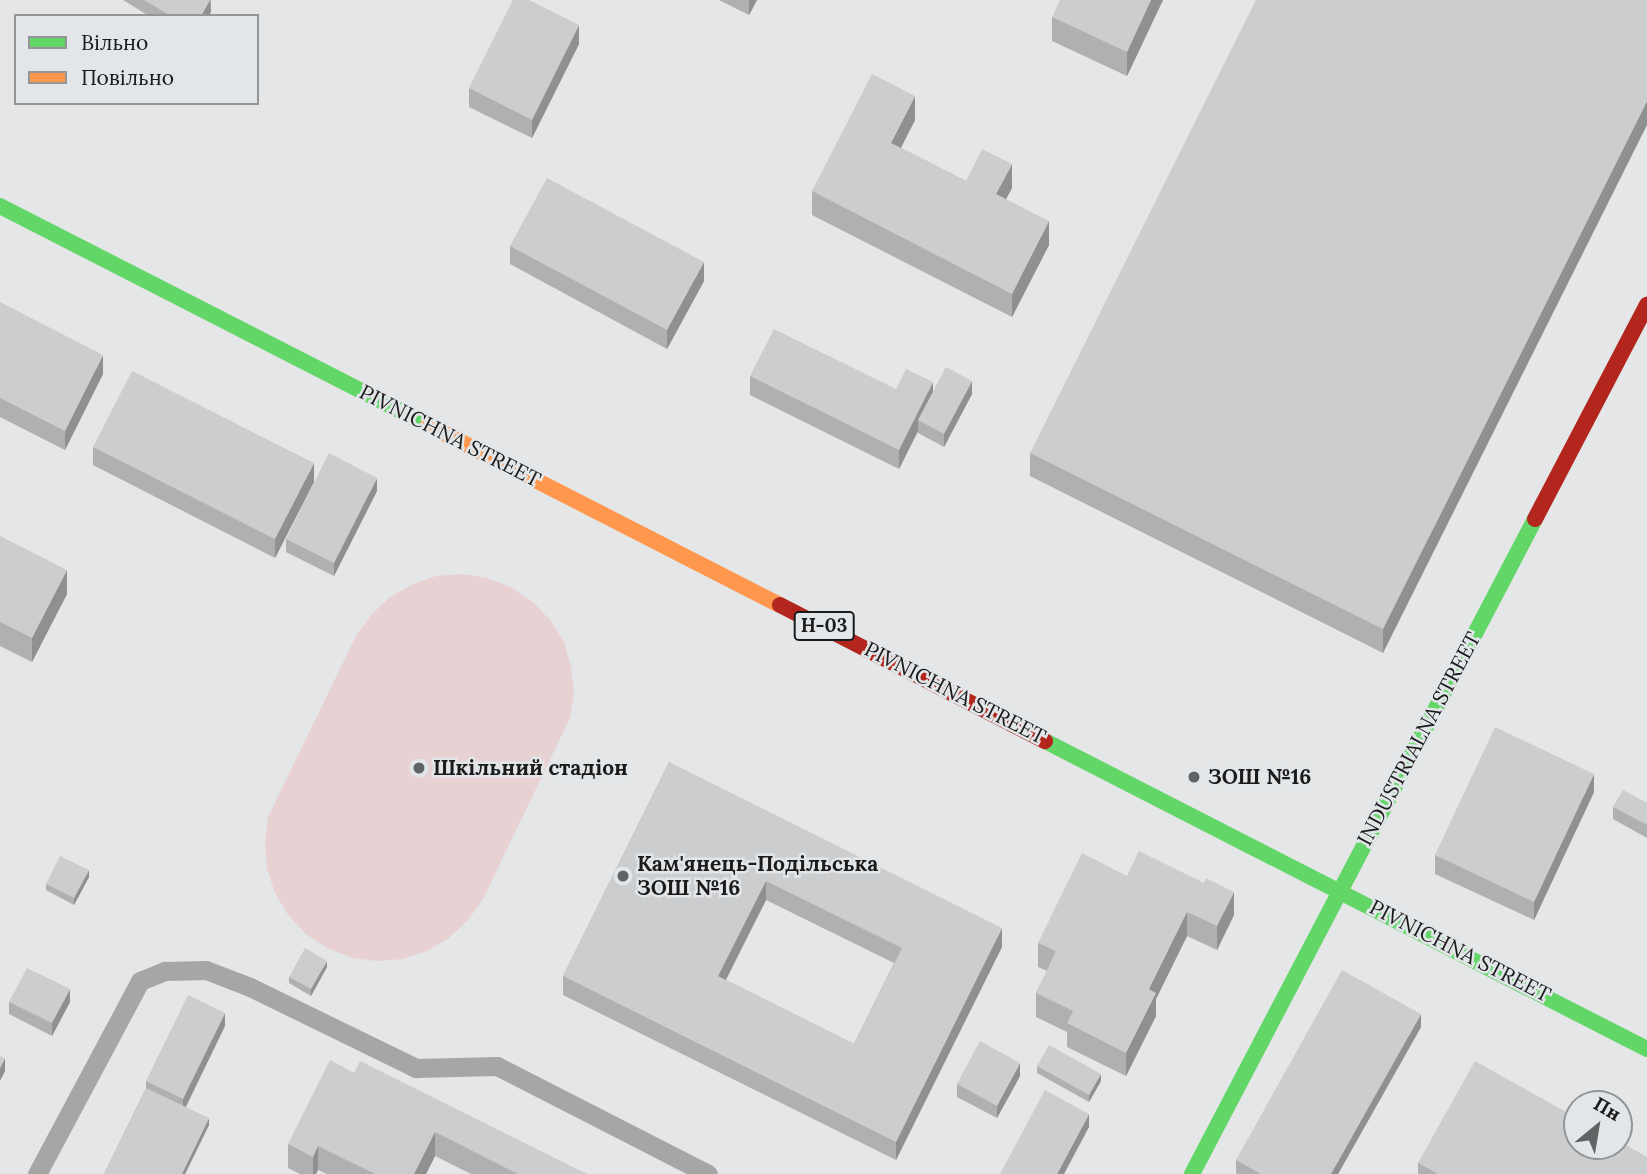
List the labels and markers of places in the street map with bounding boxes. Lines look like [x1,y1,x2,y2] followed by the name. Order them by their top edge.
[433,755,628,781] place label: Шкільний стадіон
[411,760,427,776] marker: Шкільний стадіон
[1208,764,1311,790] place label: ЗОШ №16
[1186,769,1202,785] marker: ЗОШ №16
[637,851,878,901] place label: Кам'янець-Подільська ЗОШ №16
[615,868,631,884] marker: Кам'янець-Подільська ЗОШ №16

